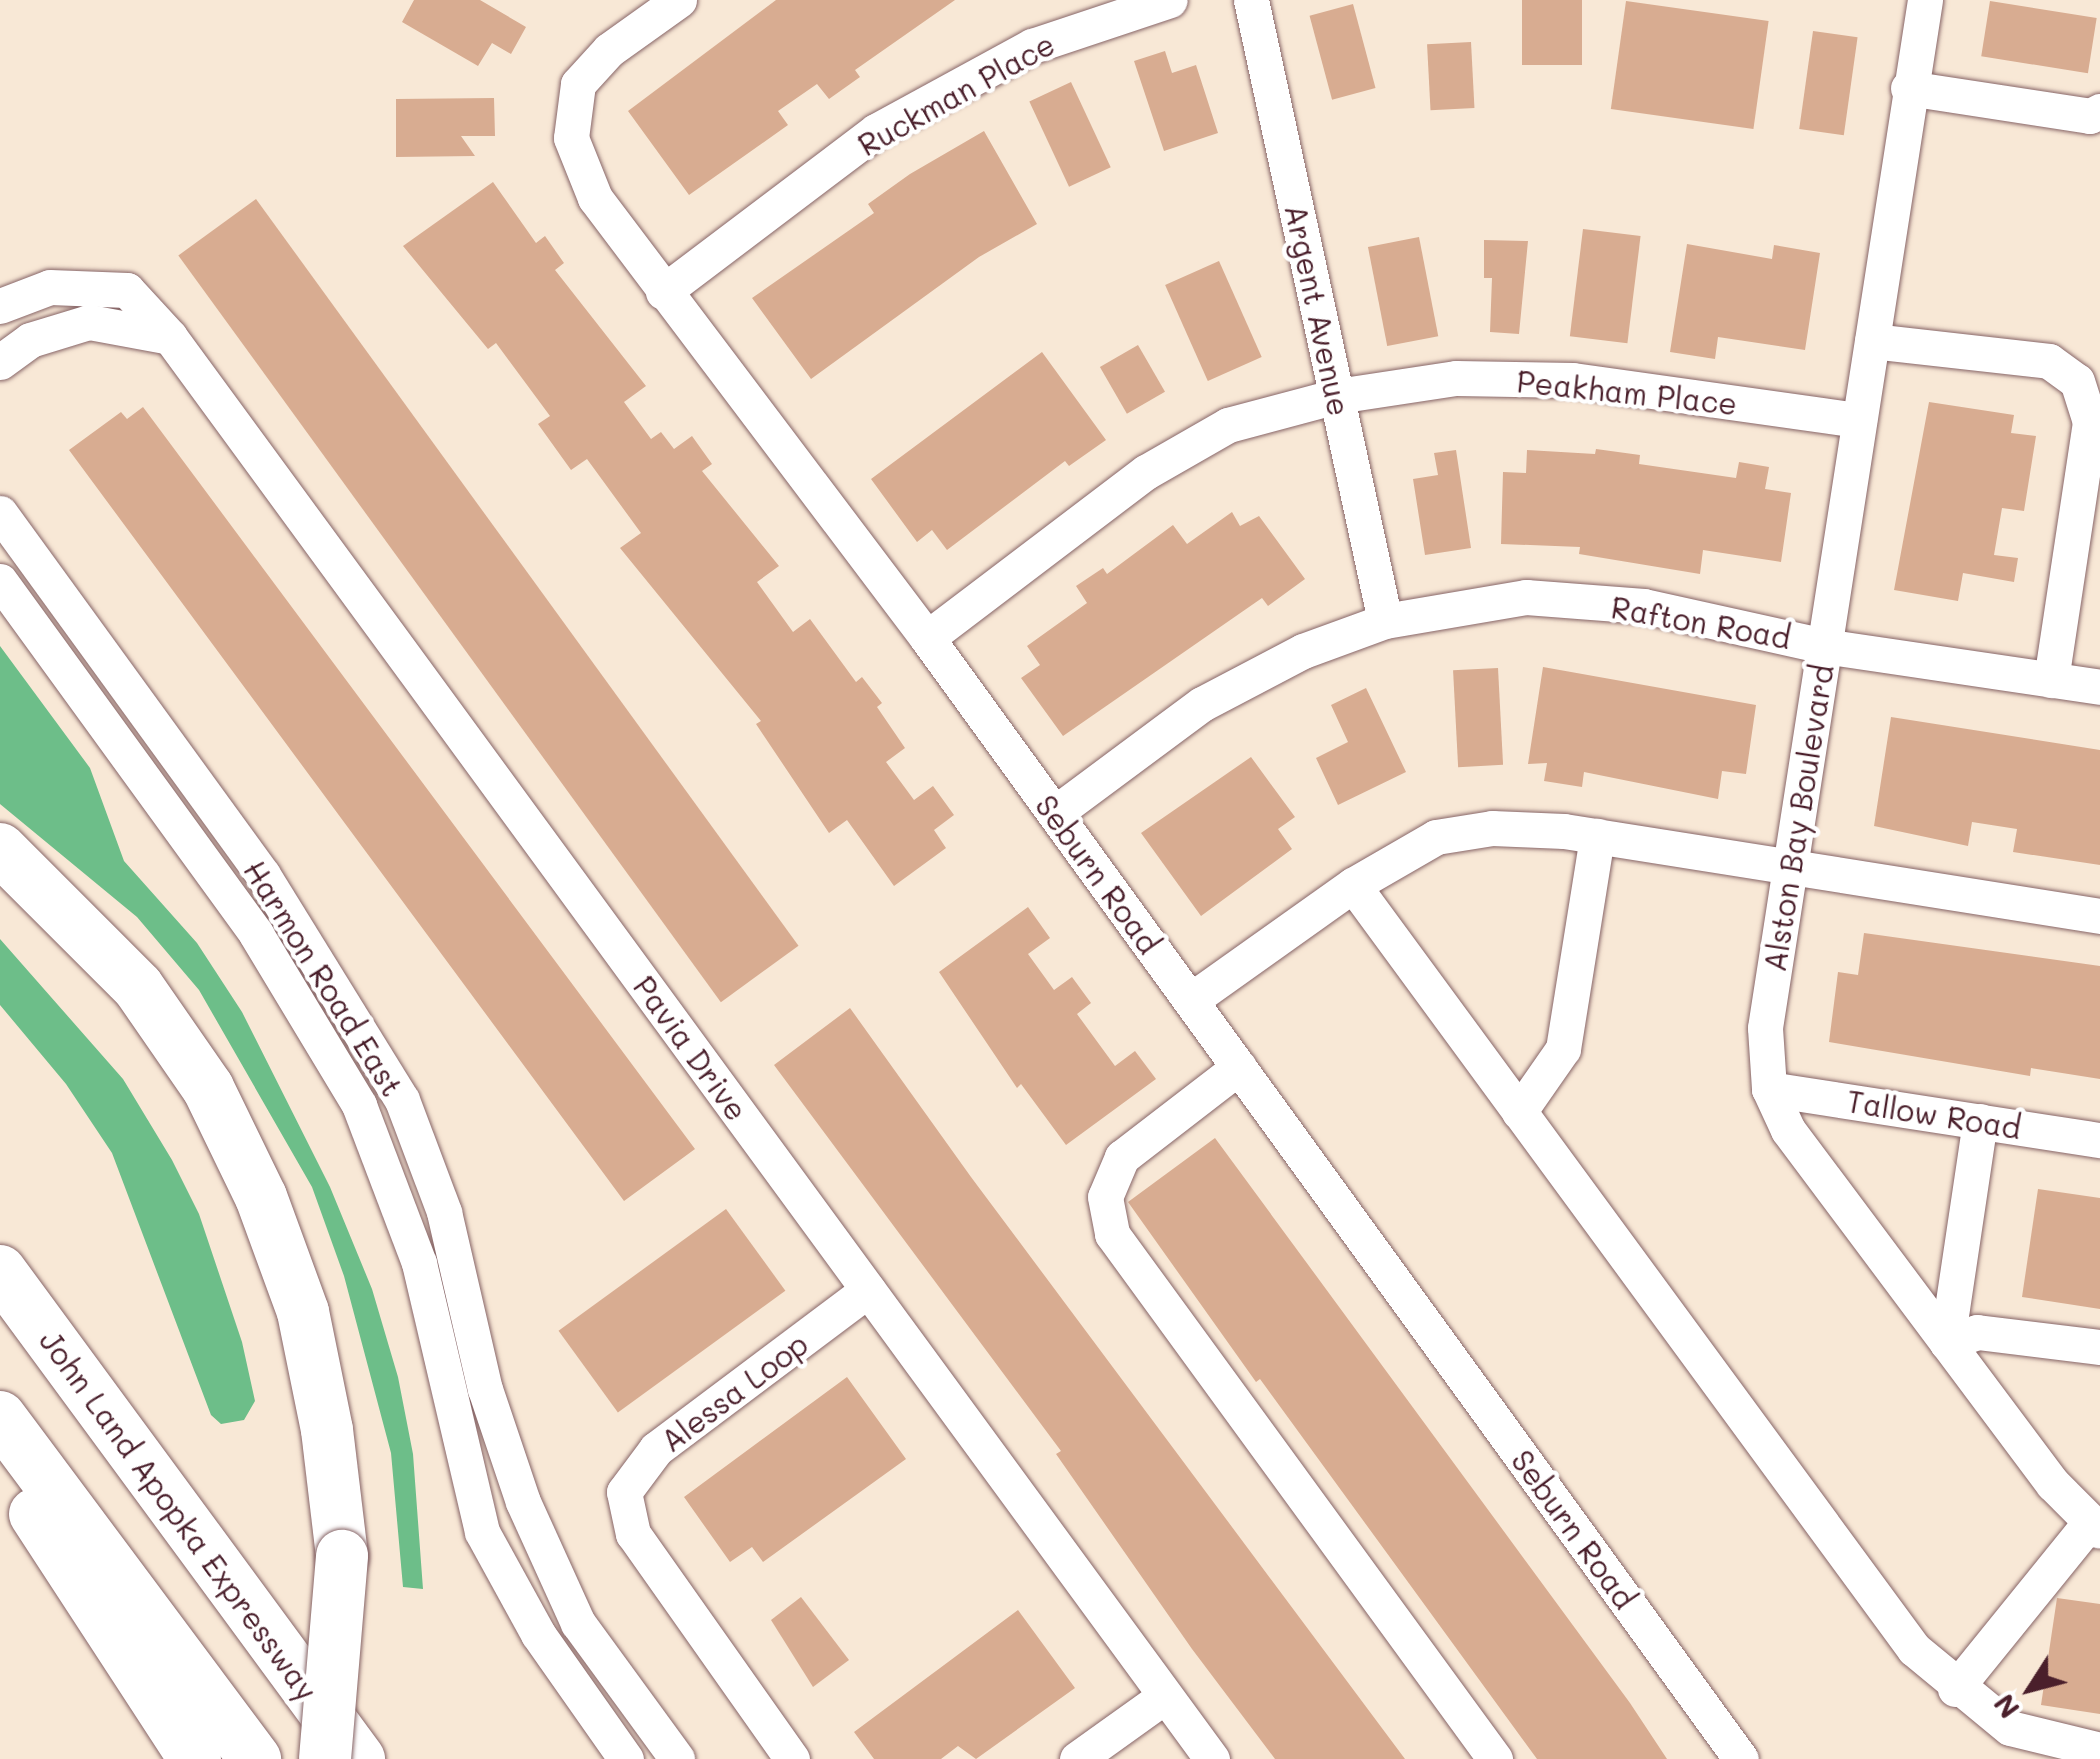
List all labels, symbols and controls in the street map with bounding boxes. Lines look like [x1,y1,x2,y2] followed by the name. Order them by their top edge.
[852,25,1060,163] street label: Ruckman Place
[1278,201,1358,419] street label: Argent Avenue
[1515,363,1739,421] street label: Peakham Place
[1608,589,1794,655] street label: Rafton Road
[1756,662,1840,974] street label: Alston Bay Boulevard
[1028,788,1168,960] street label: Seburn Road
[237,854,411,1102] street label: Harmon Road East
[627,969,755,1127] street label: Pavia Drive
[1844,1082,2024,1146] street label: Tallow Road
[33,1323,325,1707] street label: John Land Apopka Expressway
[654,1325,814,1459] street label: Alessa Loop
[1504,1443,1644,1615] street label: Seburn Road
[1980,1639,2080,1739] north arrow
[1985,1687,2027,1726] text: N

